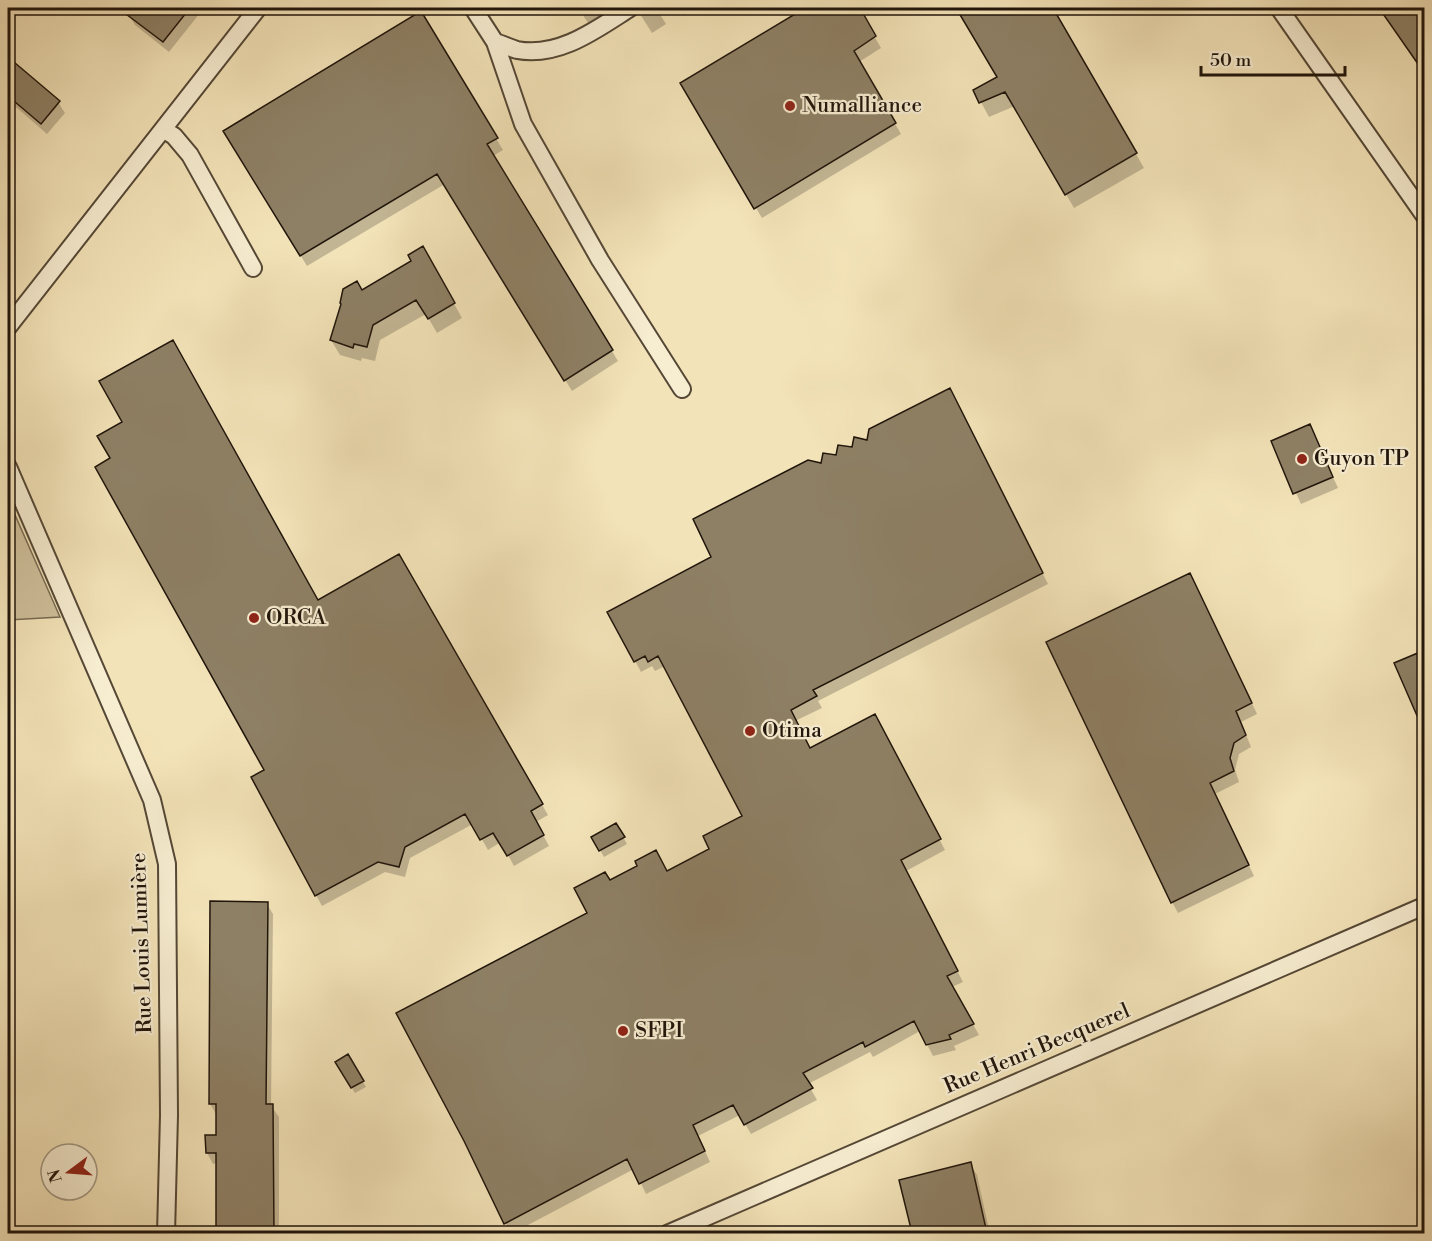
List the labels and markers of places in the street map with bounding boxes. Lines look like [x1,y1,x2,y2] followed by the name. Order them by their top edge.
[802,93,922,119] place label: Numalliance
[783,99,797,113] marker: Numalliance
[1314,446,1409,472] place label: Guyon TP
[1295,452,1309,466] marker: Guyon TP
[266,605,327,631] place label: ORCA
[247,611,261,625] marker: ORCA
[762,718,822,744] place label: Otima
[743,724,757,738] marker: Otima
[635,1018,683,1044] place label: SFPI
[616,1024,630,1038] marker: SFPI

